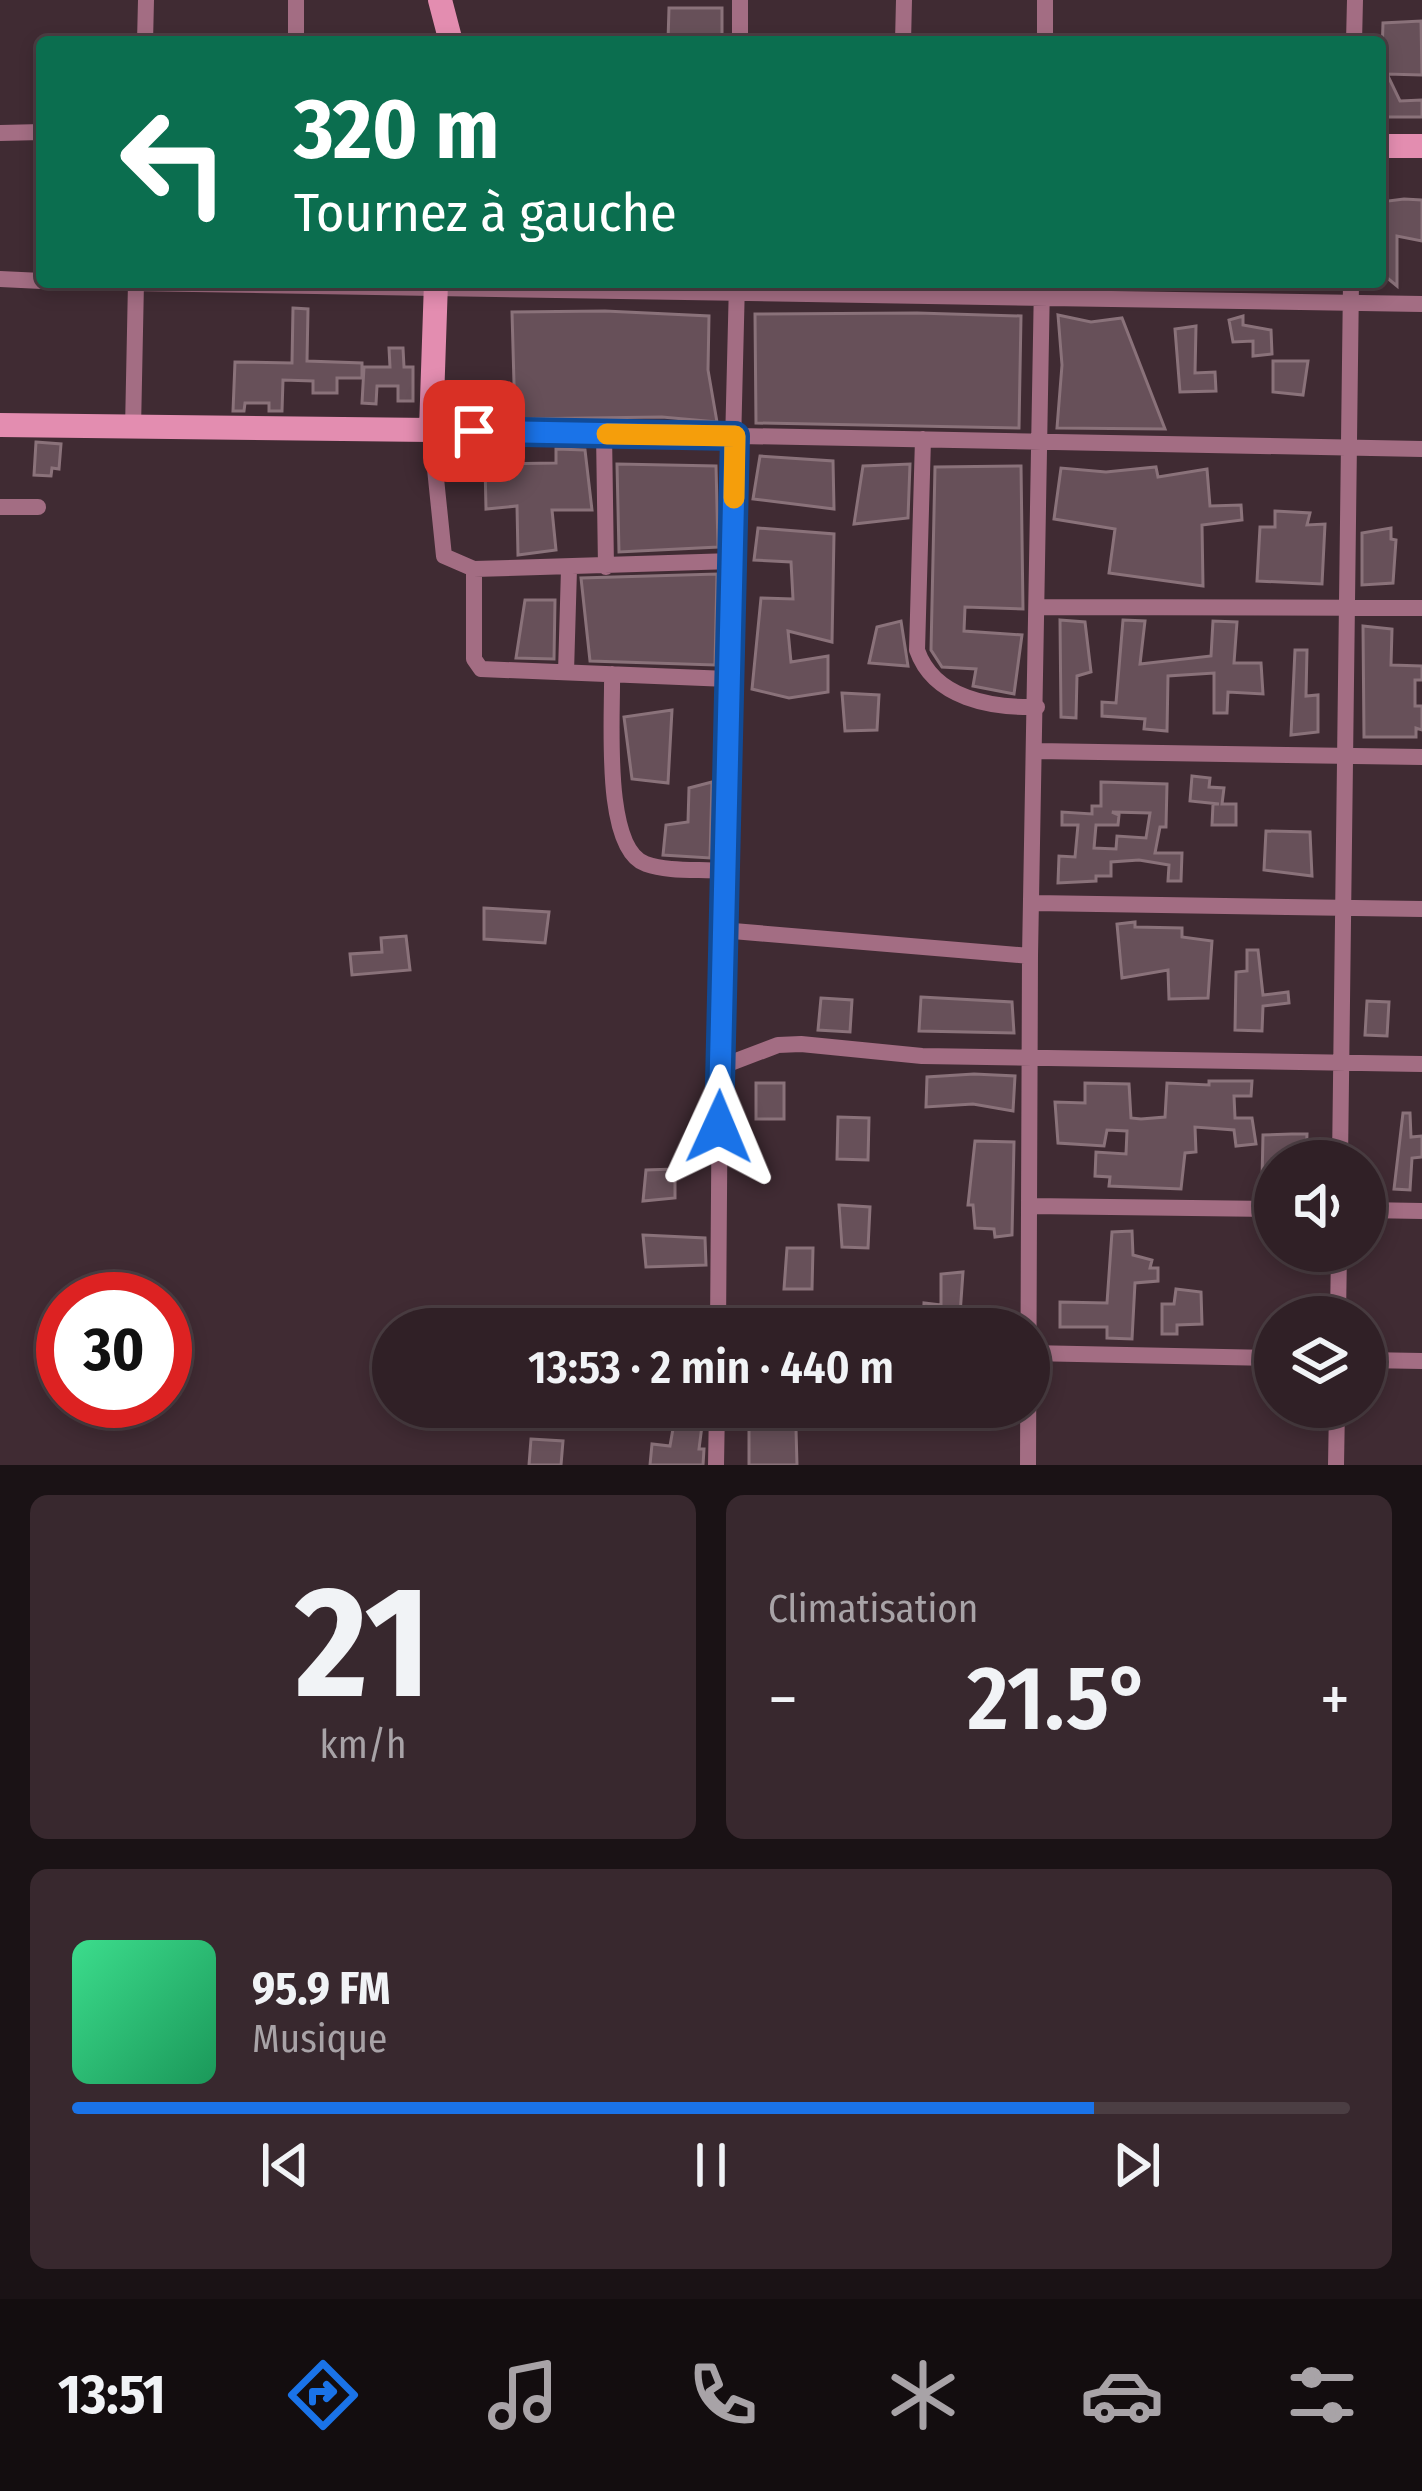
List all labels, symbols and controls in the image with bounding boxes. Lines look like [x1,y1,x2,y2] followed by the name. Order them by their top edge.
[294,79,499,180] text: 320 m
[96,84,252,240] icon: left
[294,181,677,245] text: Tournez à gauche
[423,380,525,482] pin
[441,398,507,464] icon: arrive
[656,1064,782,1190] position arrow
[1254,1140,1386,1428] map controls
[1254,1140,1386,1272] button: sound
[36,1272,192,1428] speed limit sign: 30
[1254,1296,1386,1428] button: layers
[528,1341,894,1395] text: 13:53 · 2 min · 440 m
[295,1550,431,1737] text: 21
[768,1586,978,1632] text: Climatisation
[967,1645,1150,1753] text: 21.5°
[768,1660,798,1739] text: −
[1320,1660,1350,1739] text: +
[320,1722,406,1768] text: km/h
[252,1962,390,2016] text: 95.9 FM
[252,2016,387,2062] text: Musique
[252,2132,318,2198] icon: previous
[678,2132,744,2198] icon: pause
[1104,2132,1170,2198] icon: next
[281,2353,365,2437] icon: directions
[481,2353,565,2437] icon: music
[681,2353,765,2437] icon: phone
[881,2353,965,2437] icon: climate
[1080,2353,1164,2437] icon: car
[1280,2353,1364,2437] icon: filters
[58,2363,166,2427] text: 13:51

